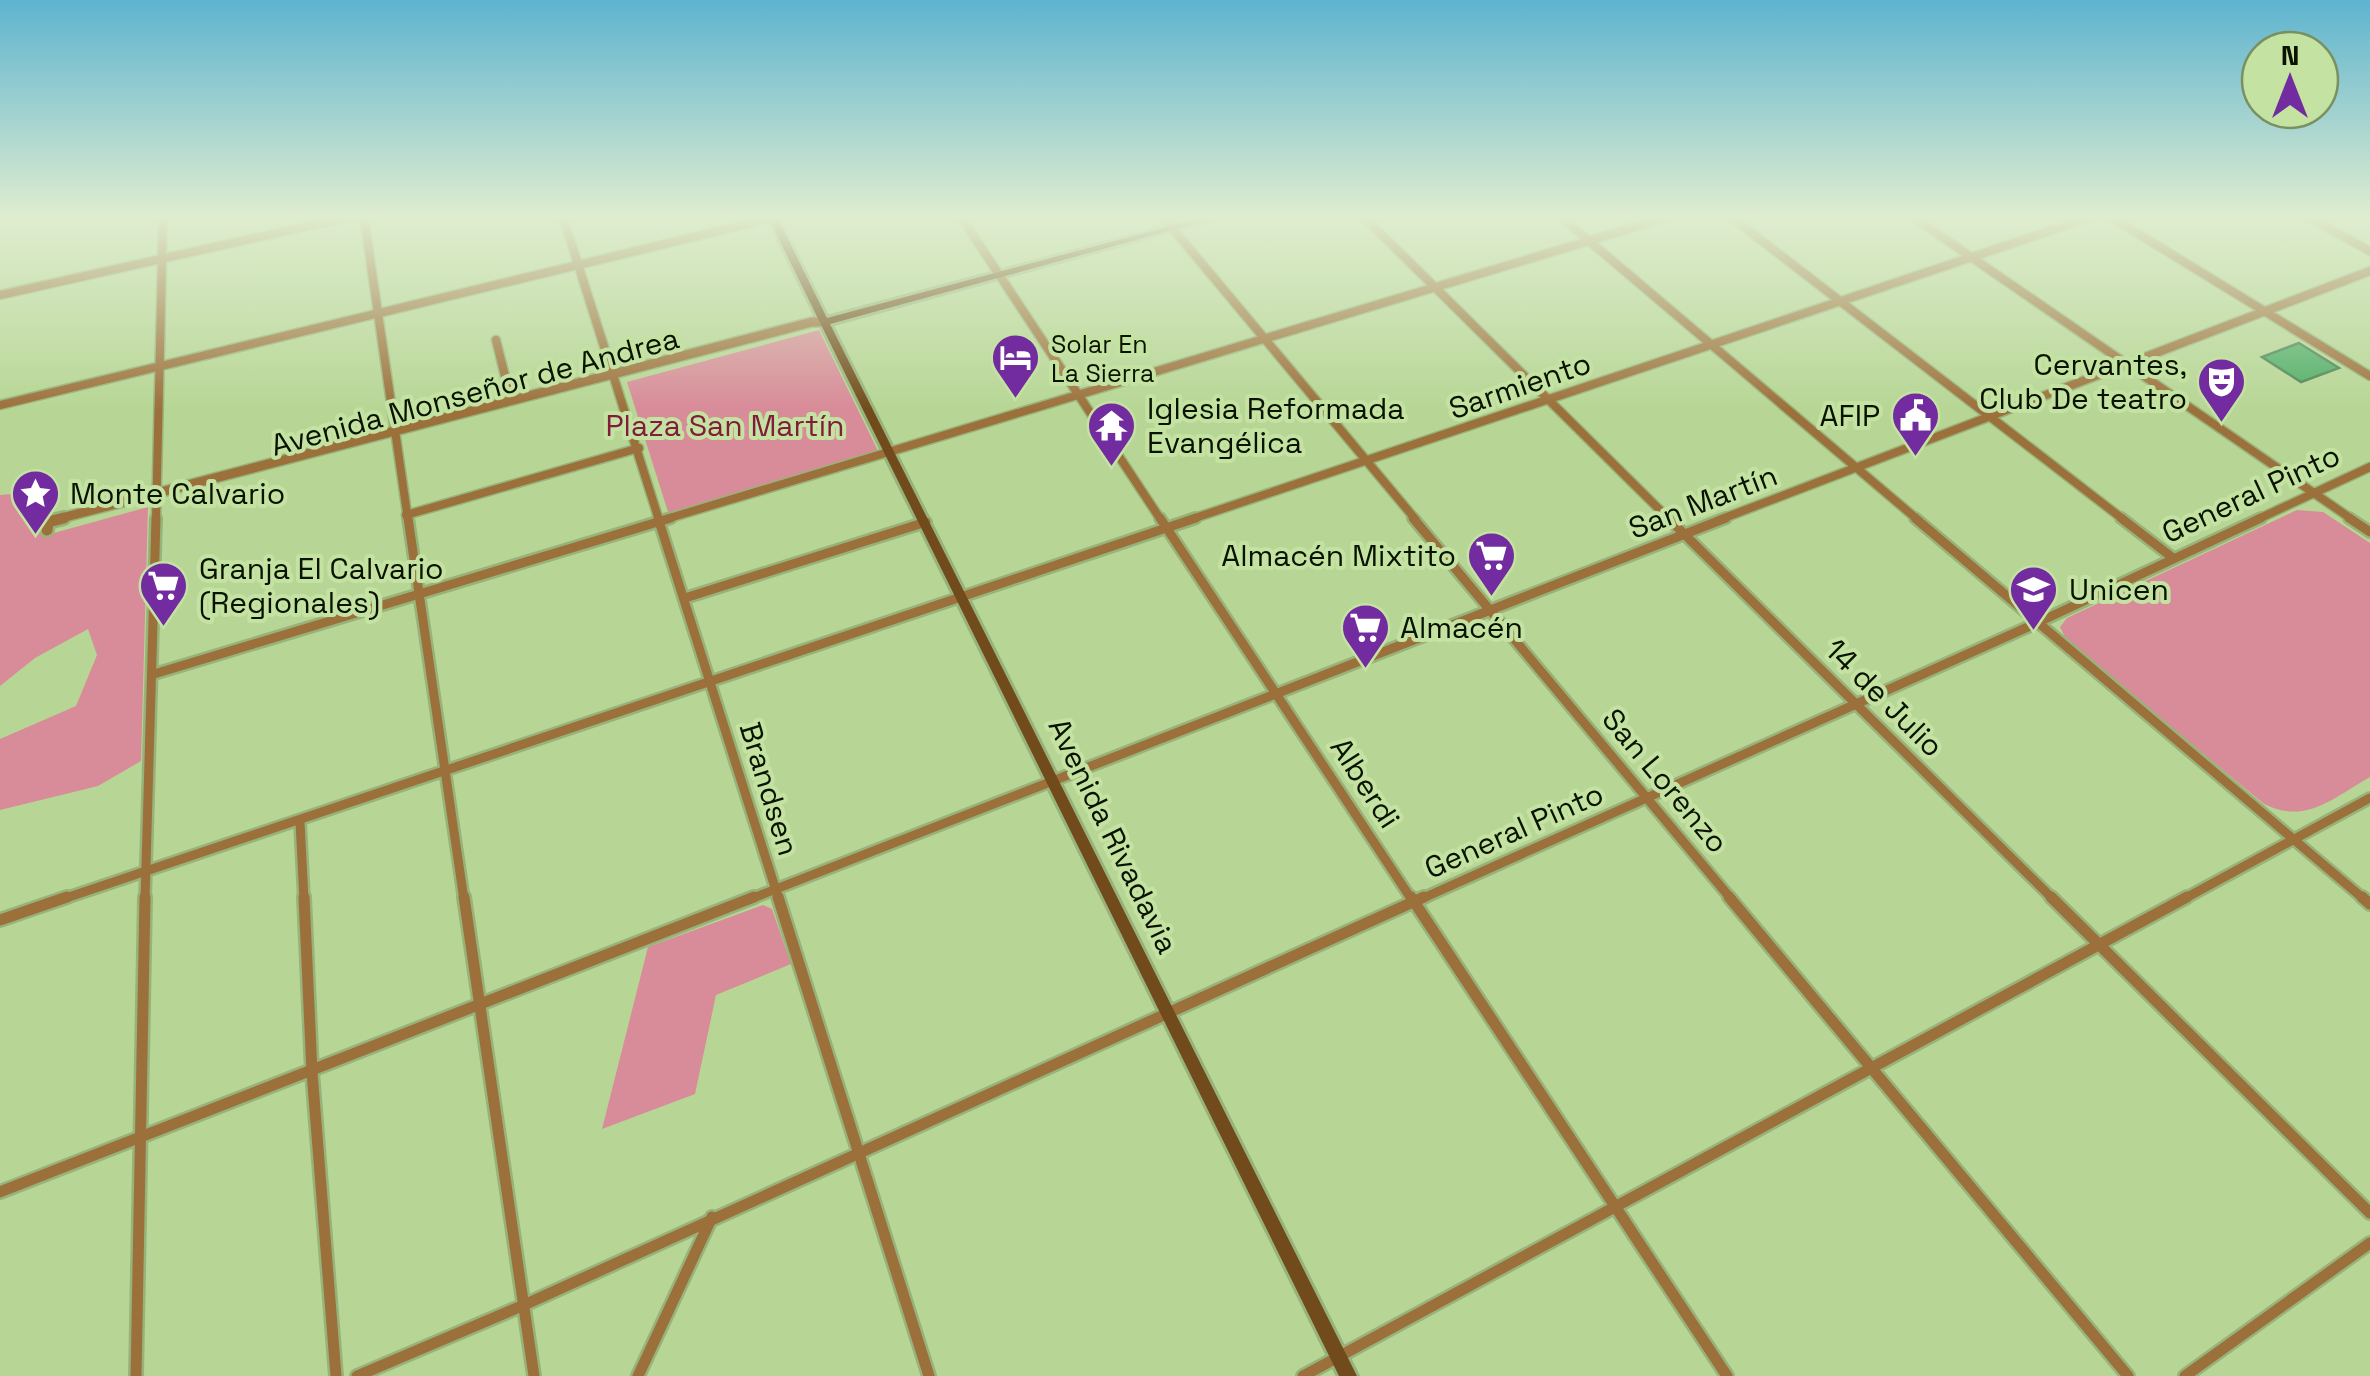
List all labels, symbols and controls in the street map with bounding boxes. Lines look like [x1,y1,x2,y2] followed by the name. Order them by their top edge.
[2240,30,2340,130] north arrow
[2281,37,2299,73] text: N
[267,318,683,465] street label: Avenida Monseñor de Andrea
[1051,328,1154,389] place label: Solar En La Sierra
[990,332,1042,400] hotel icon: Solar En La Sierra
[1444,343,1596,428] street label: Sarmiento
[1979,345,2187,418] place label: Cervantes, Club De teatro
[2196,356,2248,424] theatre icon: Cervantes, Club De teatro
[1147,389,1405,462] place label: Iglesia Reformada Evangélica
[1889,390,1941,458] public building icon: AFIP
[1820,396,1880,435] place label: AFIP
[1086,400,1138,468] temple icon: Iglesia Reformada Evangélica
[606,406,844,445] park label: Plaza San Martín
[2156,435,2346,552] street label: General Pinto
[1623,455,1783,548] street label: San Martín
[9,468,61,536] place icon: Monte Calvario
[70,474,285,513] place label: Monte Calvario
[1465,530,1517,598] supermarket icon: Almacén Mixtito
[1221,536,1456,575] place label: Almacén Mixtito
[199,549,444,622] place label: Granja El Calvario (Regionales)
[138,560,190,628] supermarket icon: Granja El Calvario (Regionales)
[2008,564,2060,632] school or university icon: Unicen
[2069,570,2169,609] place label: Unicen
[1339,602,1391,670] supermarket icon: Almacén
[1400,608,1523,647] place label: Almacén
[1817,630,1952,765] street label: 14 de Julio
[1594,700,1737,861] street label: San Lorenzo
[1040,712,1187,960] street label: Avenida Rivadavia
[731,717,808,860] street label: Brandsen
[1322,730,1409,836] street label: Alberdi
[1418,774,1609,887] street label: General Pinto

